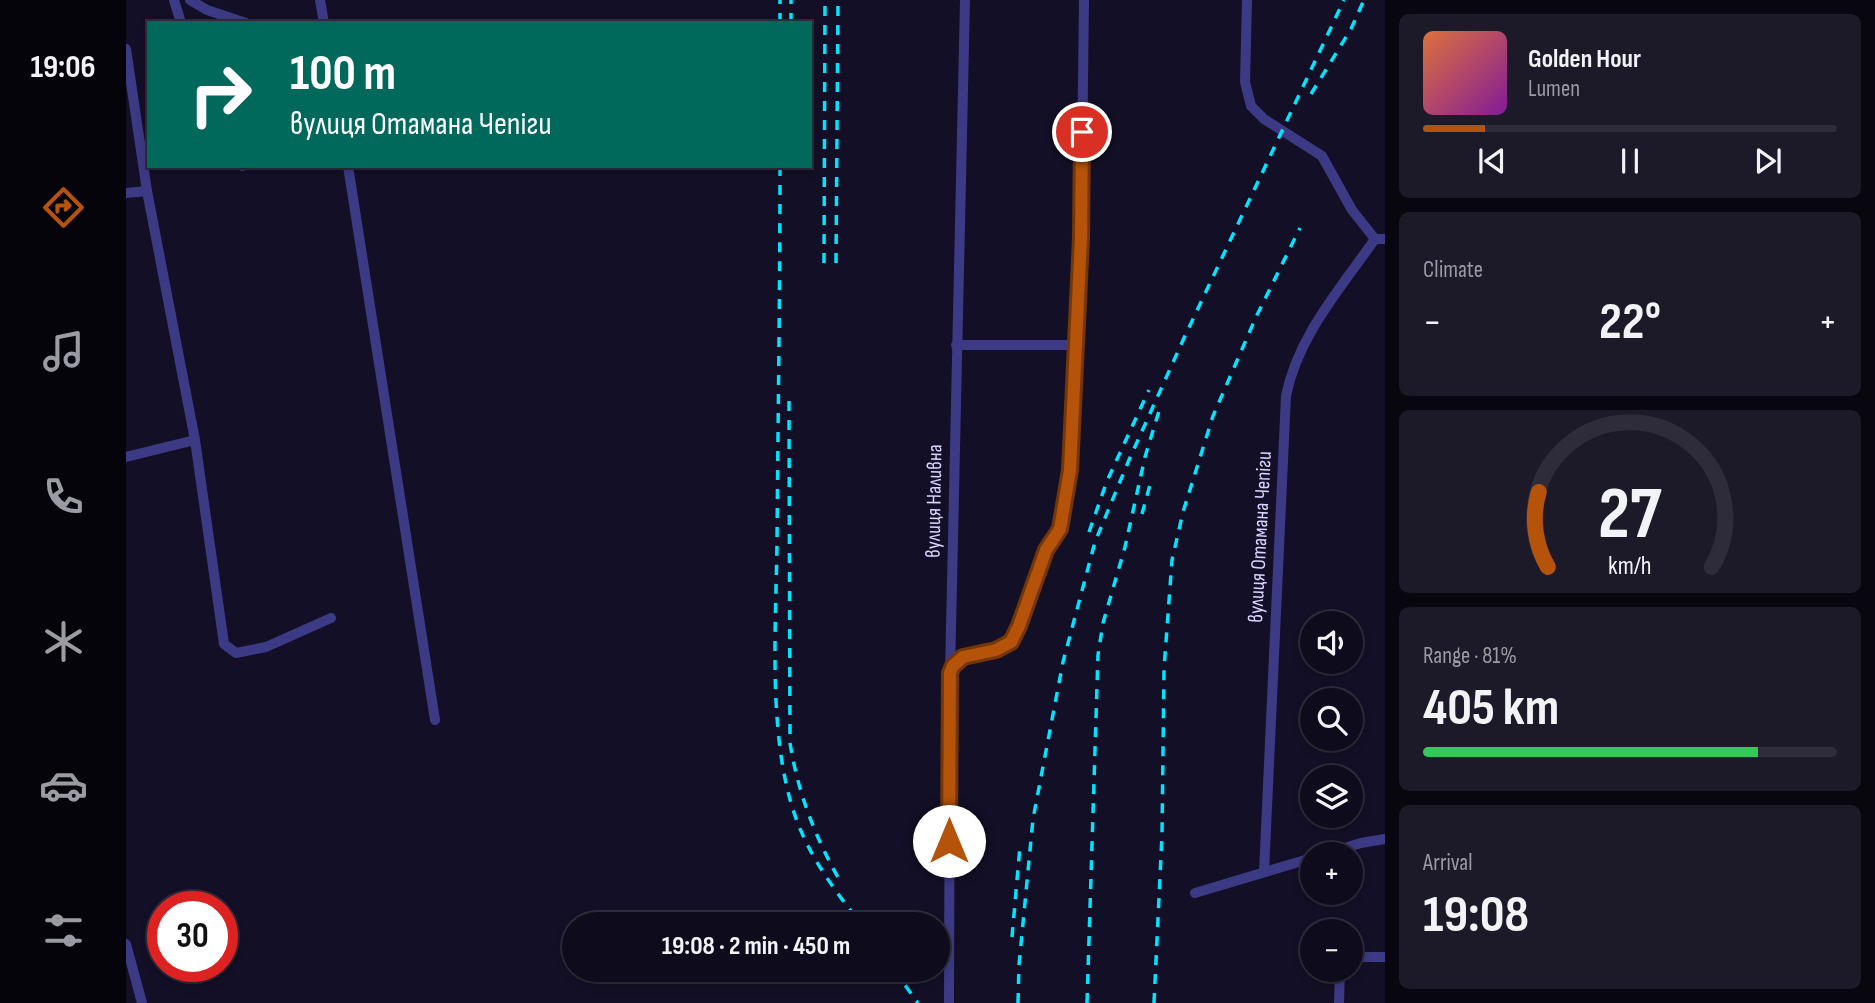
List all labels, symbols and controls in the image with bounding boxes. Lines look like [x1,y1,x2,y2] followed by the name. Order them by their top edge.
[1528,44,1641,75] text: Golden Hour
[290,45,396,104] text: 100 m
[30,48,96,87] text: 19:06
[175,49,266,140] icon: right
[1528,75,1580,103] text: Lumen
[1052,102,1112,162] pin
[290,105,552,144] text: вулиця Отамана Чепіги
[1063,113,1101,151] icon: arrive
[1473,142,1511,180] icon: previous
[1611,142,1649,180] icon: pause
[1749,142,1787,180] icon: next
[39,183,88,232] icon: directions
[1423,256,1483,284] text: Climate
[1599,291,1661,354] text: 22°
[1423,300,1442,345] text: −
[1818,300,1837,345] text: +
[39,327,88,376] icon: music
[921,444,947,558] street label: вулиця Наливна
[1243,451,1277,623] street label: вулиця Отамана Чепіги
[39,472,88,521] icon: phone
[1598,472,1662,560] text: 27
[1608,551,1652,582] text: km/h
[1300,611,1363,982] map controls
[1300,611,1363,674] button: sound
[39,617,88,666] icon: climate
[1423,642,1517,670] text: Range · 81%
[1423,677,1559,740] text: 405 km
[1300,688,1363,751] button: search
[39,761,88,810] icon: car
[1300,765,1363,828] button: layers
[912,804,986,878] position arrow
[1300,842,1363,905] button: +
[1423,849,1472,877] text: Arrival
[1423,884,1529,947] text: 19:08
[147,891,238,982] speed limit sign: 30
[39,906,88,955] icon: filters
[1300,919,1363,982] button: −
[662,931,850,962] text: 19:08 · 2 min · 450 m

